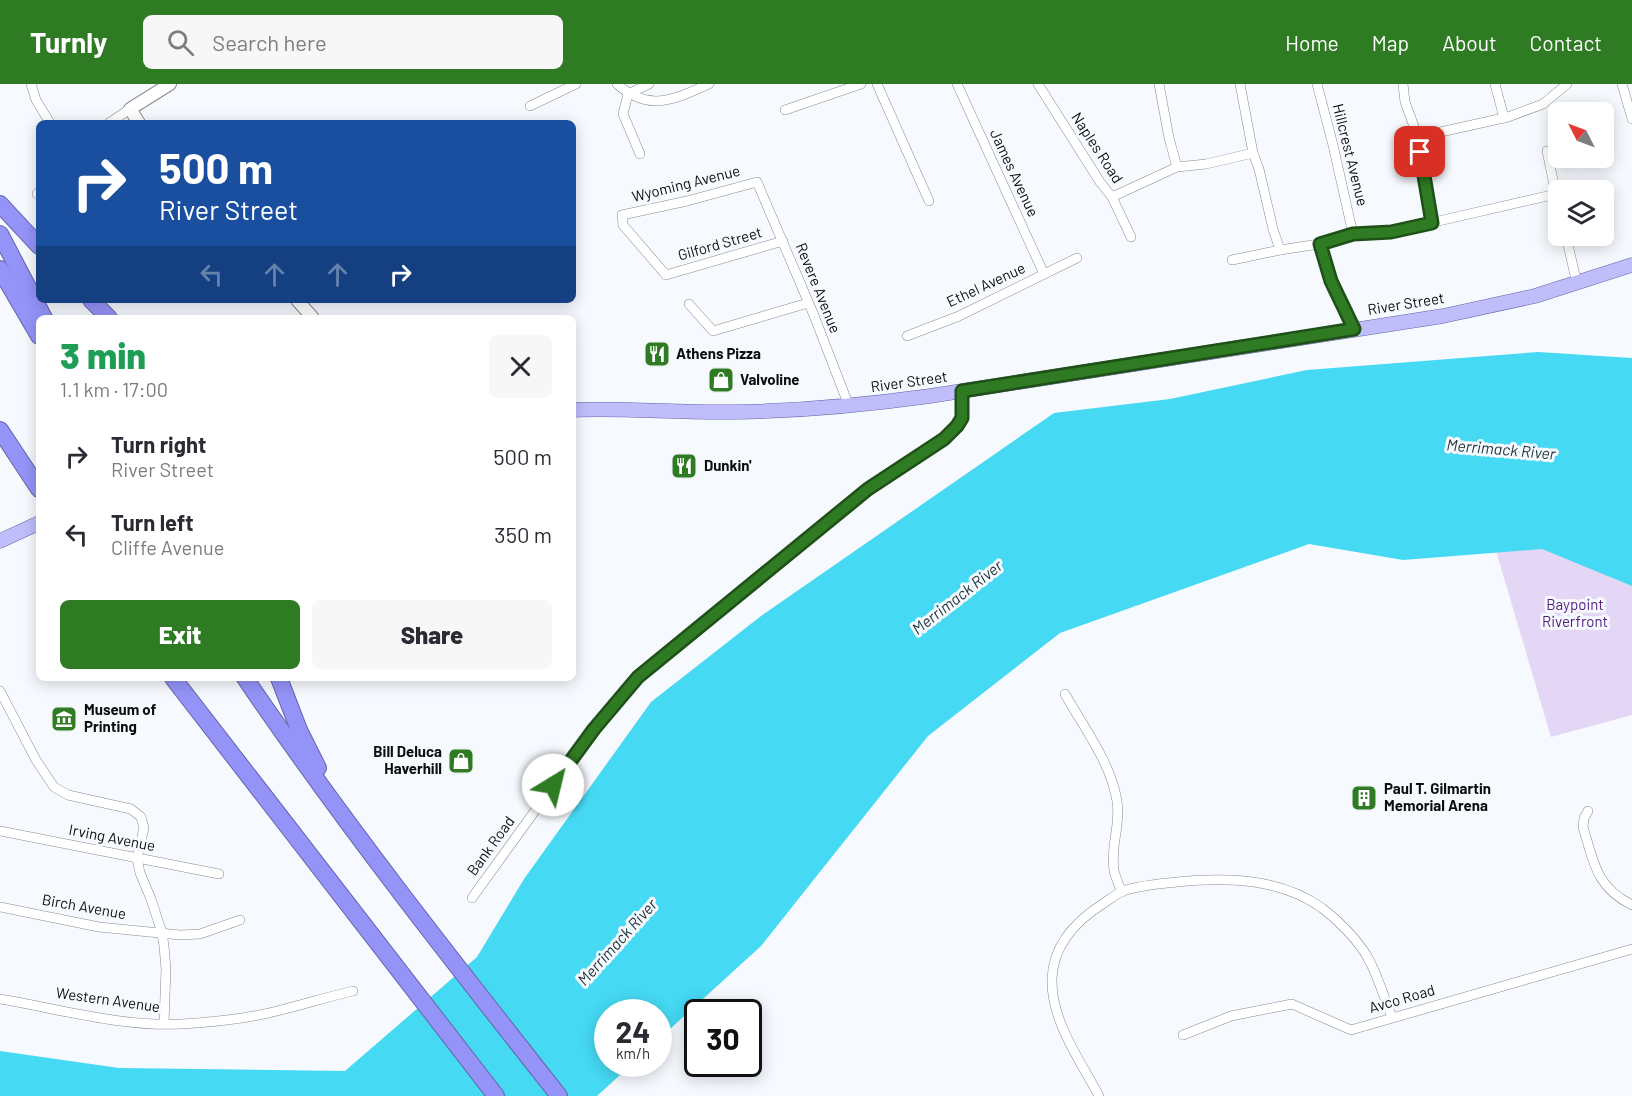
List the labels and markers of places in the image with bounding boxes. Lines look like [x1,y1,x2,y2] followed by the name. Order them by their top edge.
[1394,126,1445,177] pin
[642,339,672,369] restaurant icon: Athens Pizza
[676,344,761,362] place label: Athens Pizza
[706,365,736,395] shop icon: Valvoline
[740,370,800,388] place label: Valvoline
[669,451,699,481] restaurant icon: Dunkin'
[704,456,752,474] place label: Dunkin'
[84,700,156,735] place label: Museum of Printing
[49,704,79,734] museum icon: Museum of Printing
[373,742,442,777] place label: Bill Deluca Haverhill
[446,746,476,776] shop icon: Bill Deluca Haverhill
[1384,779,1491,814] place label: Paul T. Gilmartin Memorial Arena
[1349,783,1379,813] building icon: Paul T. Gilmartin Memorial Arena

